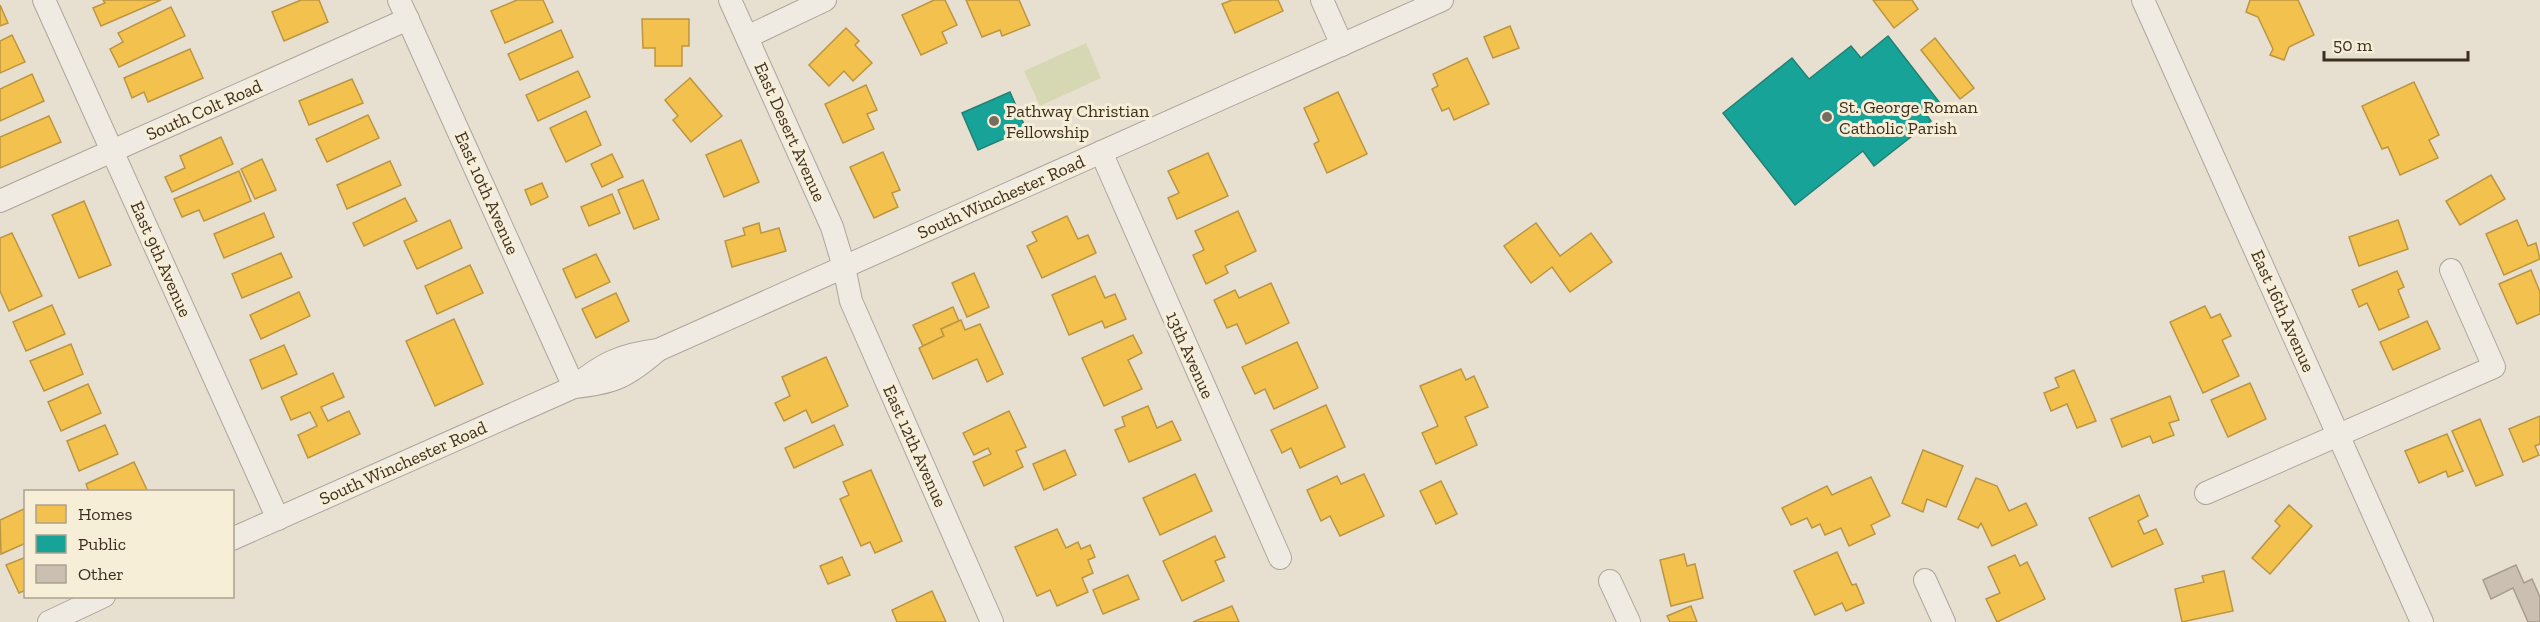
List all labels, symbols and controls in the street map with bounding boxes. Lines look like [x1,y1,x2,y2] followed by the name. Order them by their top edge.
[2324,24,2468,62] scale bar
[2333,34,2373,56] text: 50 m
[749,59,831,205] street label: East Desert Avenue
[143,75,266,145] street label: South Colt Road
[1839,96,1979,139] place label: St. George Roman Catholic Parish
[1006,100,1150,143] place label: Pathway Christian Fellowship
[1820,110,1834,124] marker: St. George Roman Catholic Parish
[987,114,1001,128] marker: Pathway Christian Fellowship
[450,128,524,258] street label: East 10th Avenue
[914,150,1088,244] street label: South Winchester Road
[126,198,196,320] street label: East 9th Avenue
[2246,246,2320,376] street label: East 16th Avenue
[1161,308,1219,402] street label: 13th Avenue
[878,382,952,510] street label: East 12th Avenue
[316,416,490,510] street label: South Winchester Road
[24,490,234,598] legend
[78,503,132,525] text: Homes
[78,533,126,555] text: Public
[78,563,124,585] text: Other

